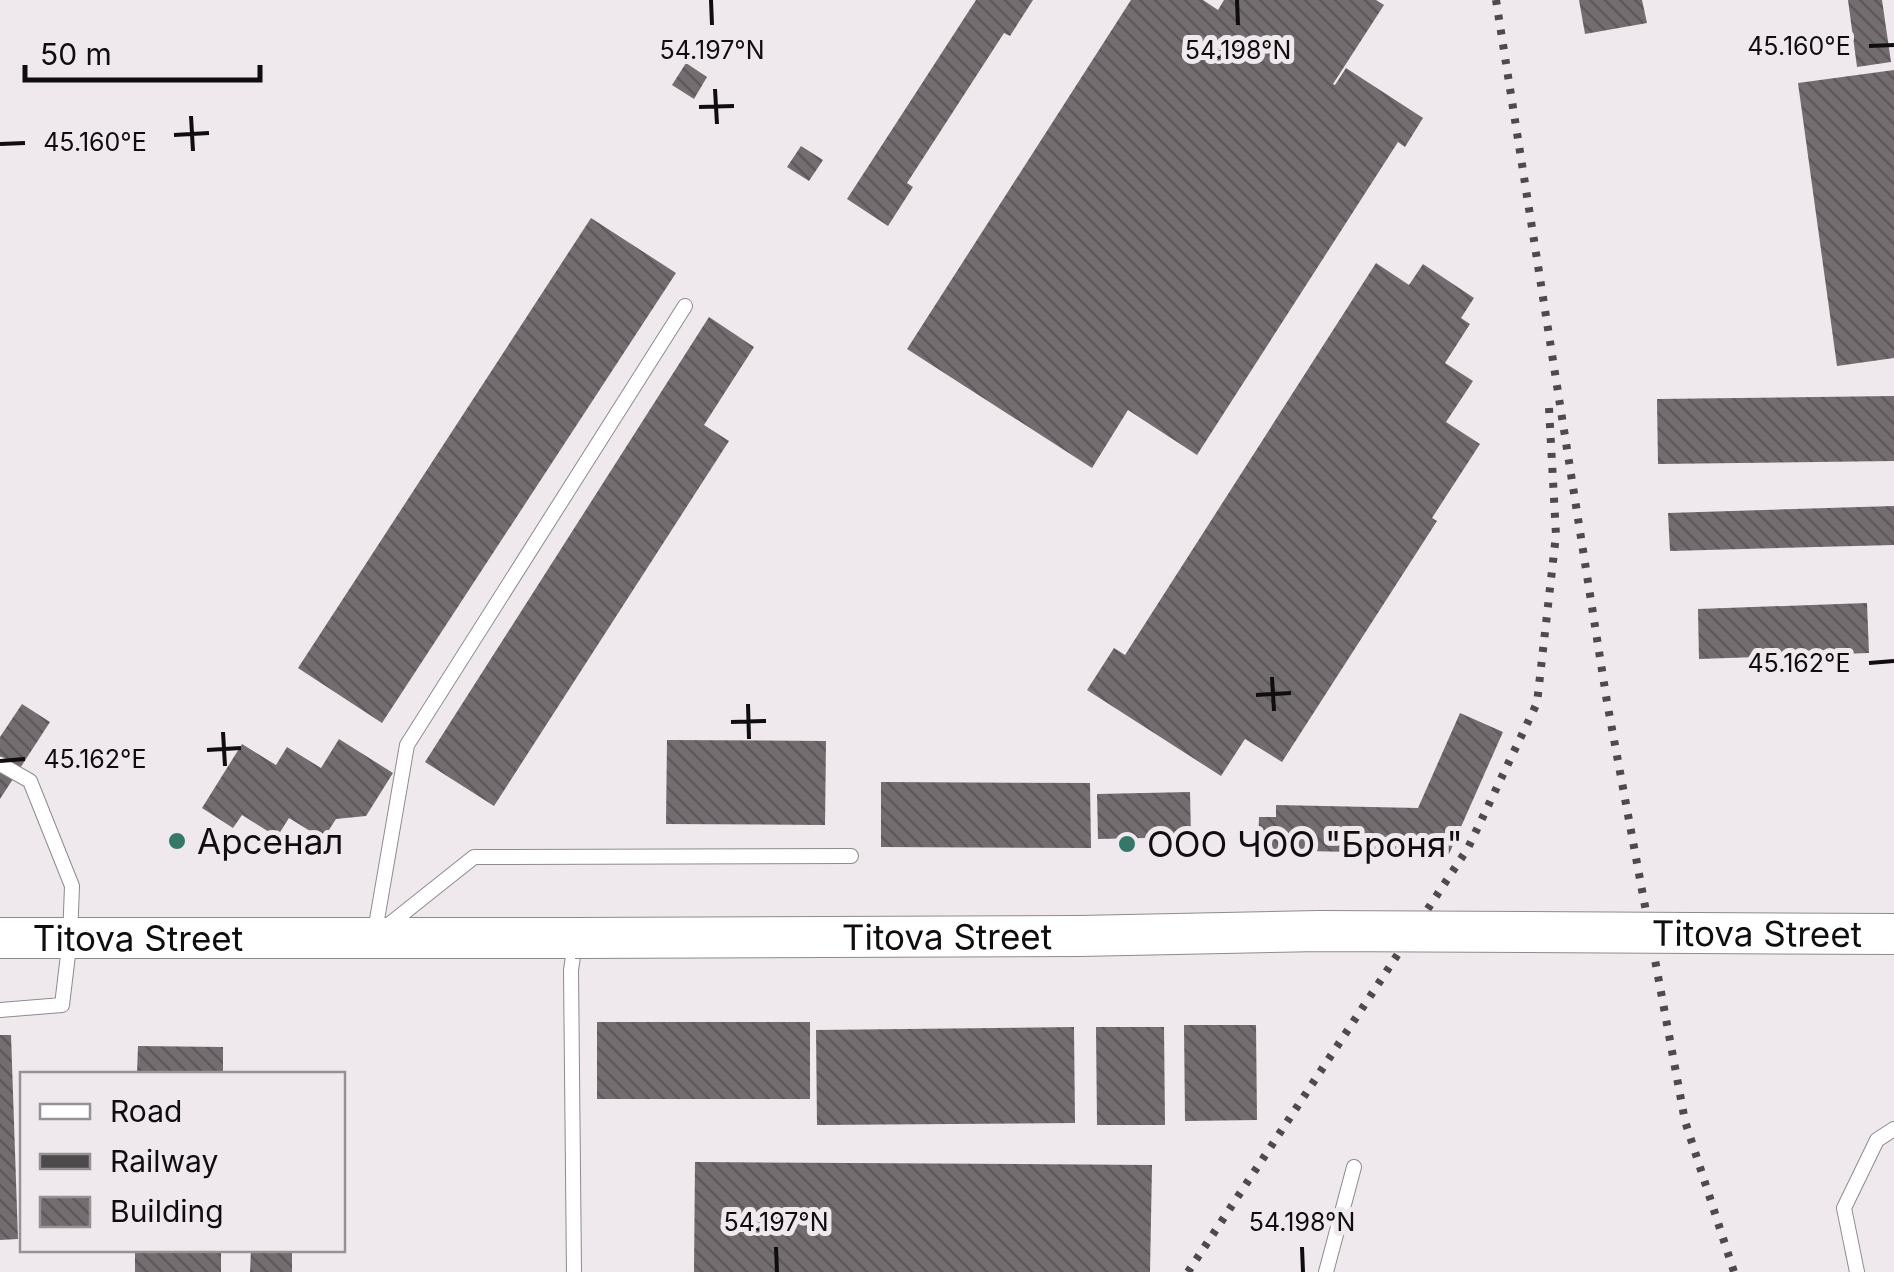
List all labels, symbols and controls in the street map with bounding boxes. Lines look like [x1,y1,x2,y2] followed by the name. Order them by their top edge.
[25,20,260,82] scale bar
[1747,31,1851,61] text: 45.160°E
[659,35,765,65] text: 54.197°N
[1185,35,1291,65] text: 54.198°N
[40,36,112,72] text: 50 m
[43,127,147,157] text: 45.160°E
[1747,648,1851,678] text: 45.162°E
[43,744,147,774] text: 45.162°E
[197,820,343,862] place label: Арсенал
[1147,823,1463,865] place label: ООО ЧОО "Броня"
[166,830,188,852] marker: Арсенал
[1116,833,1138,855] marker: ООО ЧОО "Броня"
[1652,912,1862,955] street label: Titova Street
[842,915,1052,958] street label: Titova Street
[33,917,243,959] street label: Titova Street
[20,1072,345,1252] legend
[110,1093,182,1129] text: Road
[110,1143,218,1179] text: Railway
[110,1193,224,1229] text: Building
[723,1207,829,1237] text: 54.197°N
[1249,1207,1355,1237] text: 54.198°N

